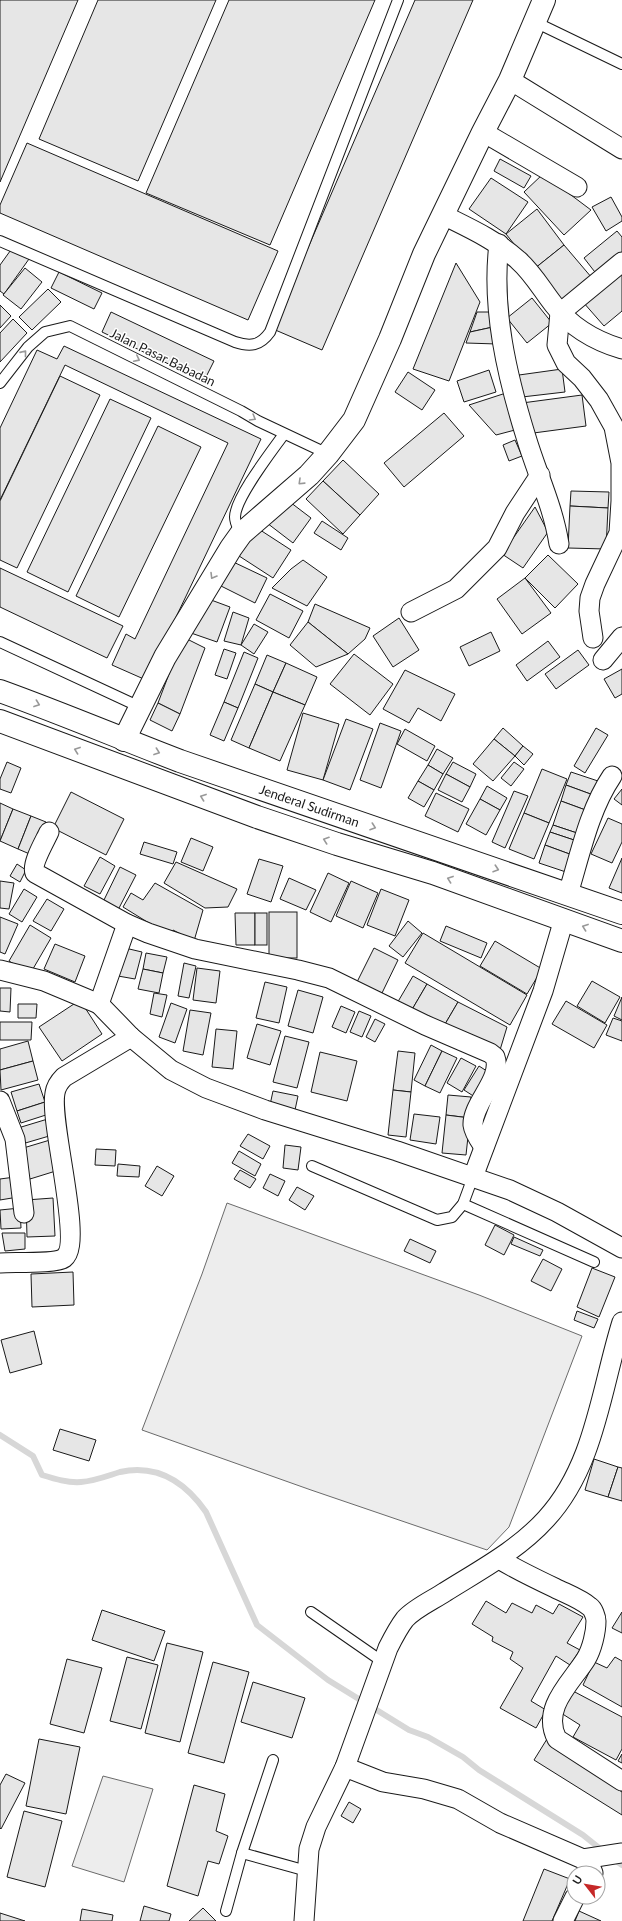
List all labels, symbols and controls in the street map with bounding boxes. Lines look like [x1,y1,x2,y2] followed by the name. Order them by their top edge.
[108,325,218,389] street label: Jalan Pasar Babadan
[20,350,27,357] one-way arrow
[133,354,140,362] one-way arrow
[249,413,256,421] one-way arrow
[298,477,306,485] one-way arrow
[211,572,218,579] one-way arrow
[33,700,40,708] one-way arrow
[74,746,81,754] one-way arrow
[154,748,161,756] one-way arrow
[257,781,362,830] street label: Jenderal Sudirman
[200,793,207,801] one-way arrow
[369,822,376,830] one-way arrow
[322,836,329,845] one-way arrow
[492,864,499,872] one-way arrow
[446,875,453,883] one-way arrow
[582,924,589,932] one-way arrow
[566,1865,606,1905] north arrow
[569,1873,585,1886] text: U

